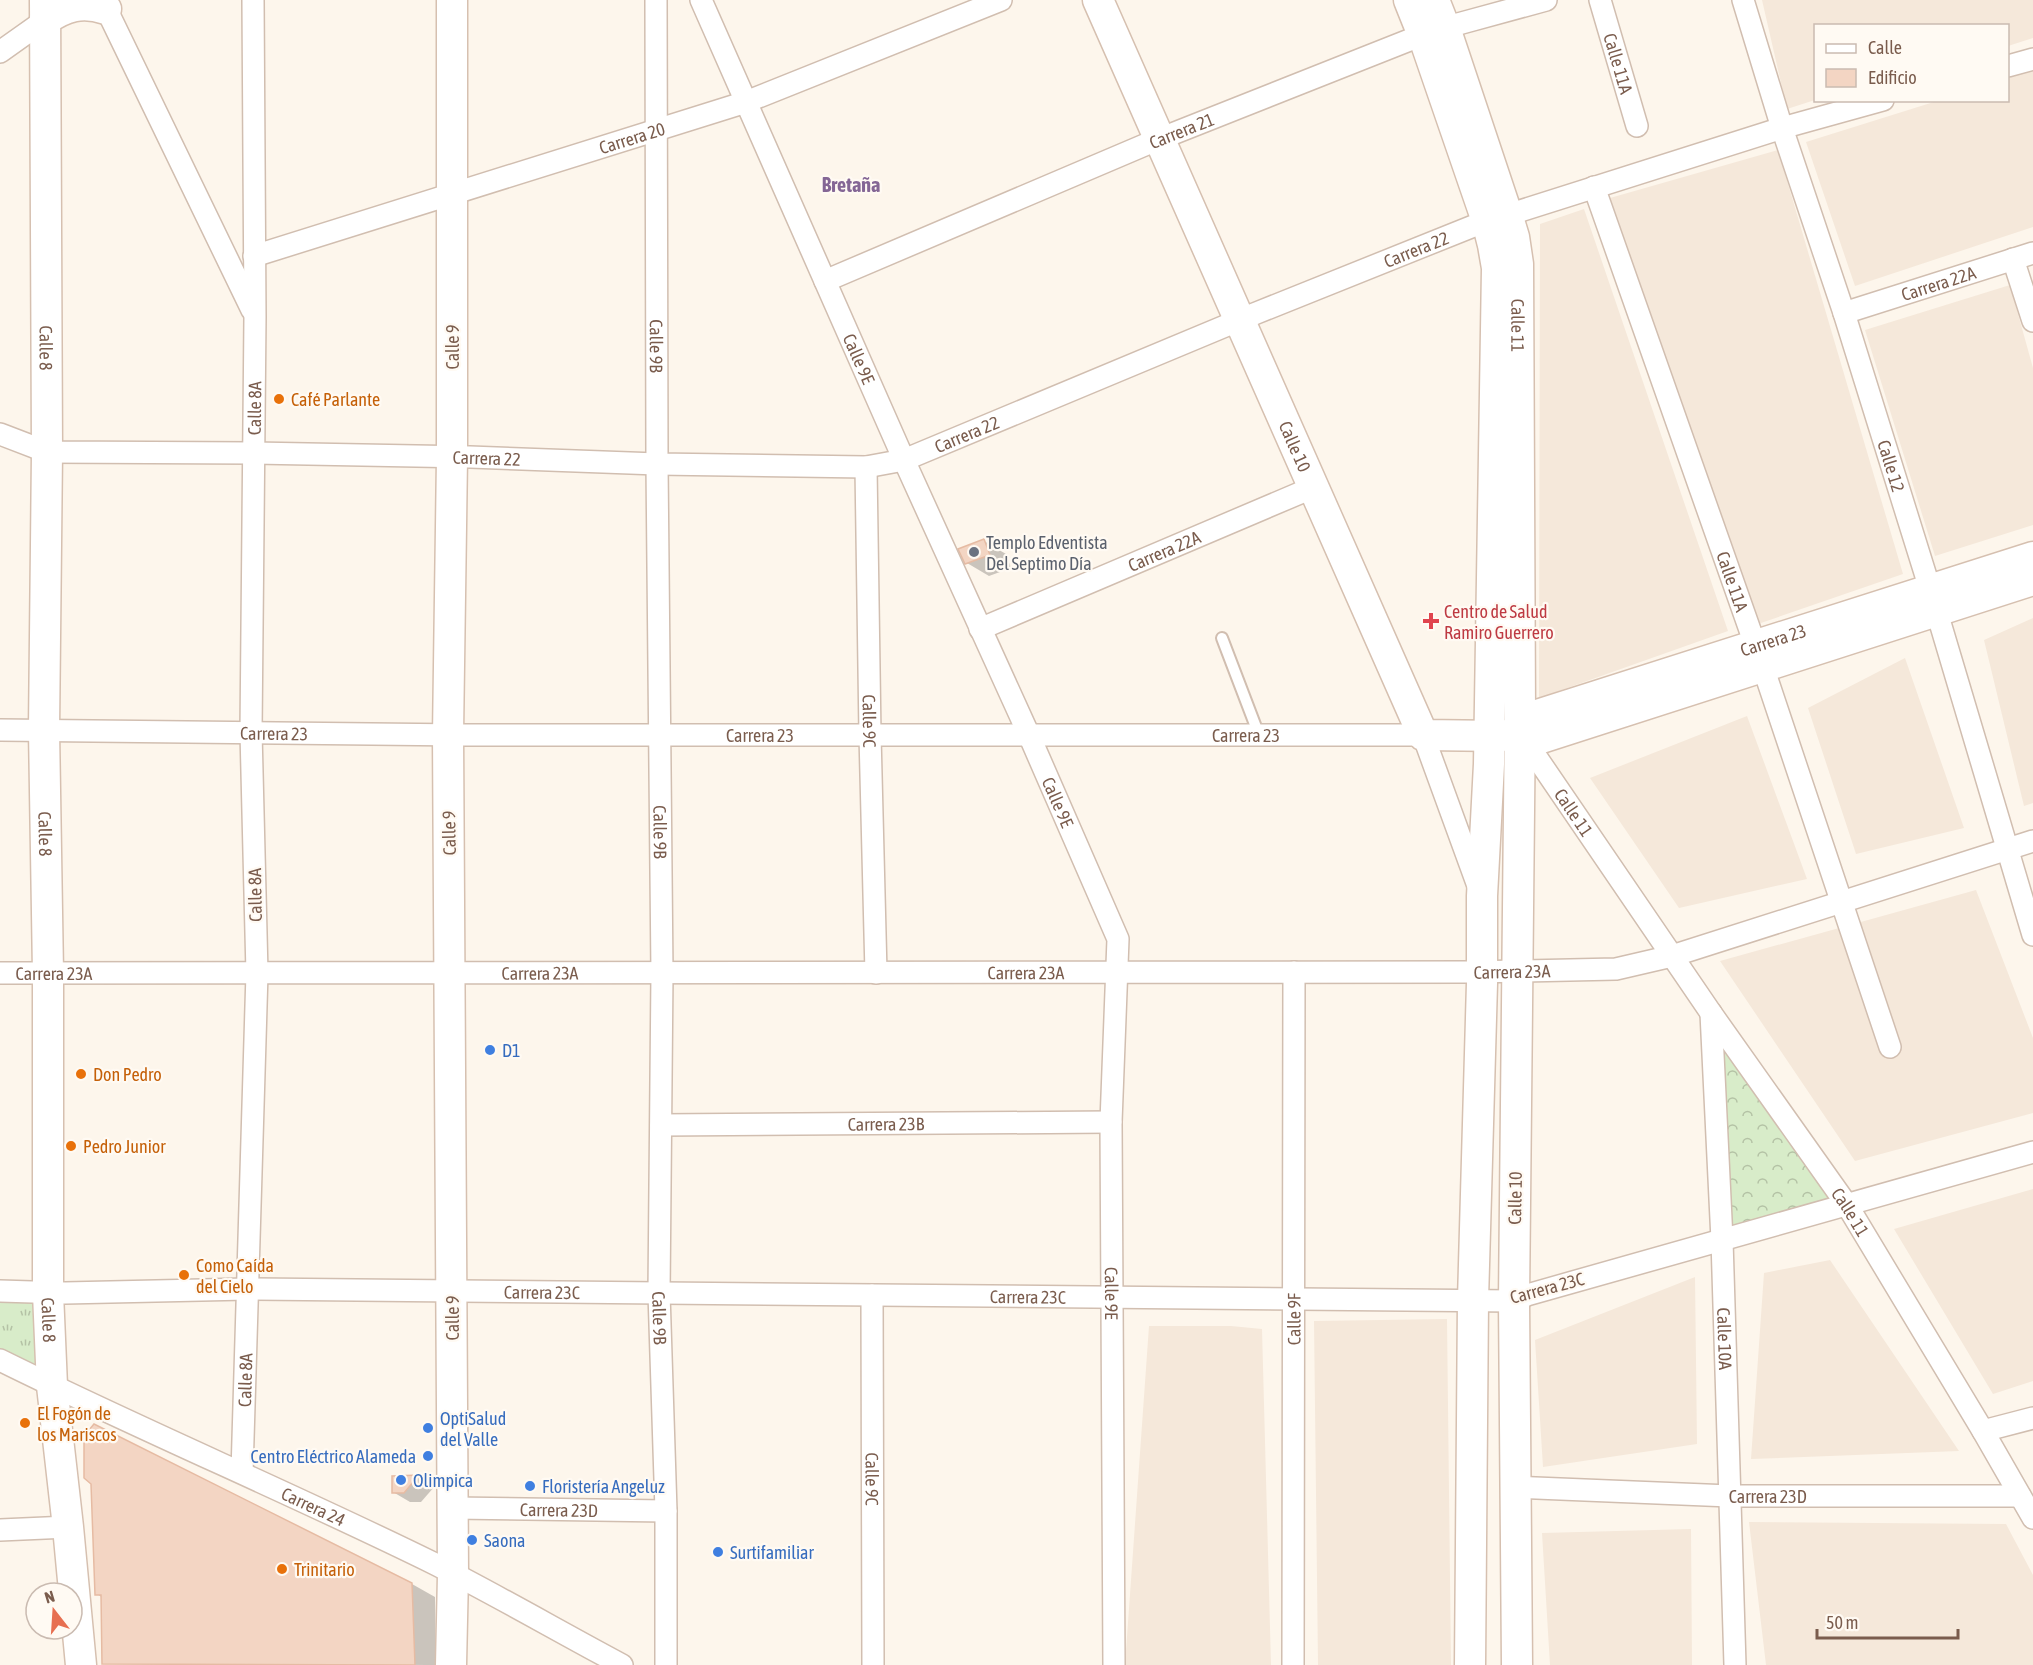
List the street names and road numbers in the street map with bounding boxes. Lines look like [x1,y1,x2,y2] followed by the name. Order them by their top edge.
[1600,30,1637,96] street label: Calle 11A
[1146,108,1217,153] street label: Carrera 21
[596,118,668,158] street label: Carrera 20
[1381,227,1452,271] street label: Carrera 22
[1899,261,1978,305] street label: Carrera 22A
[1508,299,1529,352] street label: Calle 11
[646,319,667,373] street label: Calle 9B
[36,325,57,371] street label: Calle 8
[442,325,463,369] street label: Calle 9
[839,330,880,387] street label: Calle 9E
[243,381,265,435] street label: Calle 8A
[931,411,1002,457] street label: Carrera 22
[1275,418,1316,475] street label: Calle 10
[1874,437,1910,494] street label: Calle 12
[452,446,521,469] street label: Carrera 22
[1125,526,1204,575] street label: Carrera 22A
[1713,548,1753,614] street label: Calle 11A
[1737,619,1809,660] street label: Carrera 23
[859,694,881,748] street label: Calle 9C
[240,722,308,744] street label: Carrera 23
[726,725,794,746] street label: Carrera 23
[1212,725,1280,746] street label: Carrera 23
[1038,774,1079,831] street label: Calle 9E
[1550,784,1598,840] street label: Calle 11
[650,805,671,859] street label: Calle 9B
[438,810,460,856] street label: Calle 9
[35,811,57,857] street label: Calle 8
[244,868,266,922] street label: Calle 8A
[1473,960,1551,982] street label: Carrera 23A
[16,962,93,983] street label: Carrera 23A
[502,962,579,983] street label: Carrera 23A
[988,962,1065,983] street label: Carrera 23A
[848,1113,925,1134] street label: Carrera 23B
[1504,1171,1526,1225] street label: Calle 10
[1827,1183,1874,1240] street label: Calle 11
[1101,1267,1123,1320] street label: Calle 9E
[1508,1268,1586,1308] street label: Carrera 23C
[504,1281,580,1303] street label: Carrera 23C
[990,1286,1066,1307] street label: Carrera 23C
[648,1291,671,1345] street label: Calle 9B
[1283,1292,1304,1345] street label: Calle 9F
[442,1296,463,1340] street label: Calle 9
[38,1297,61,1343] street label: Calle 8
[1714,1307,1736,1370] street label: Calle 10A
[233,1353,256,1407] street label: Calle 8A
[862,1452,883,1506] street label: Calle 9C
[278,1482,349,1530] street label: Carrera 24
[1729,1486,1807,1507] street label: Carrera 23D
[520,1498,598,1521] street label: Carrera 23D

